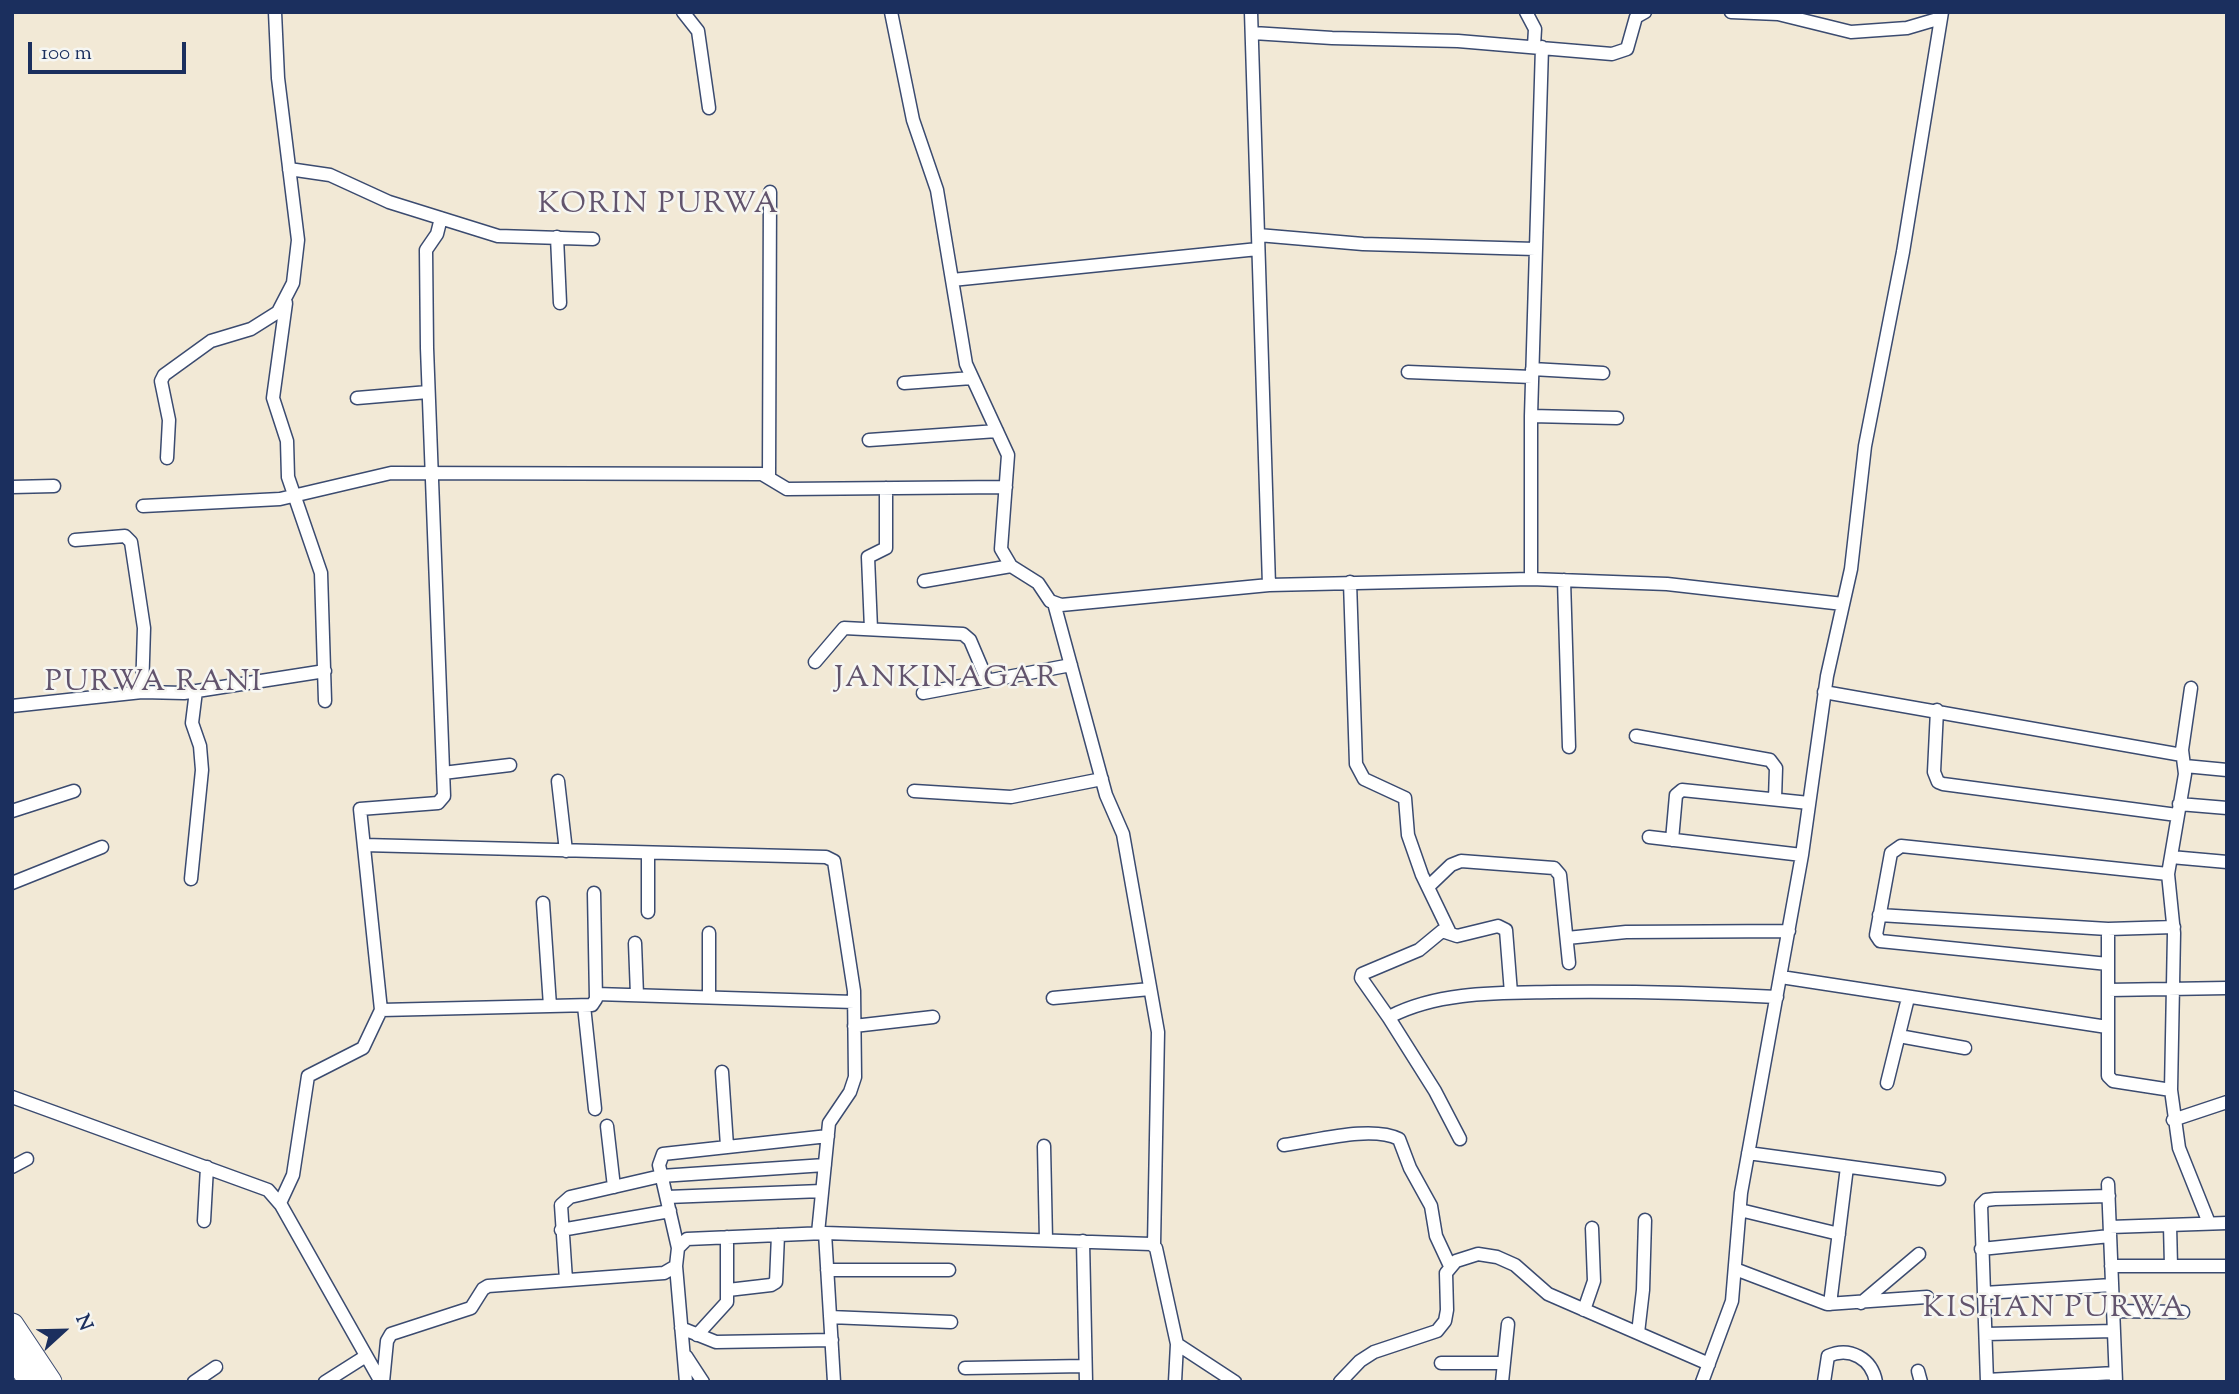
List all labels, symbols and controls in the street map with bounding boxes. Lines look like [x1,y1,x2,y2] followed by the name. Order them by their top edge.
[32,28,189,72] scale bar
[41,39,92,69] text: 100 m
[539,189,779,225] district label: KORIN PURWA
[836,663,1058,699] district label: JANKINAGAR
[46,667,262,703] district label: PURWA RANI
[1924,1293,2186,1329] district label: KISHAN PURWA
[28,1296,98,1366] north arrow
[68,1311,98,1335] text: N

